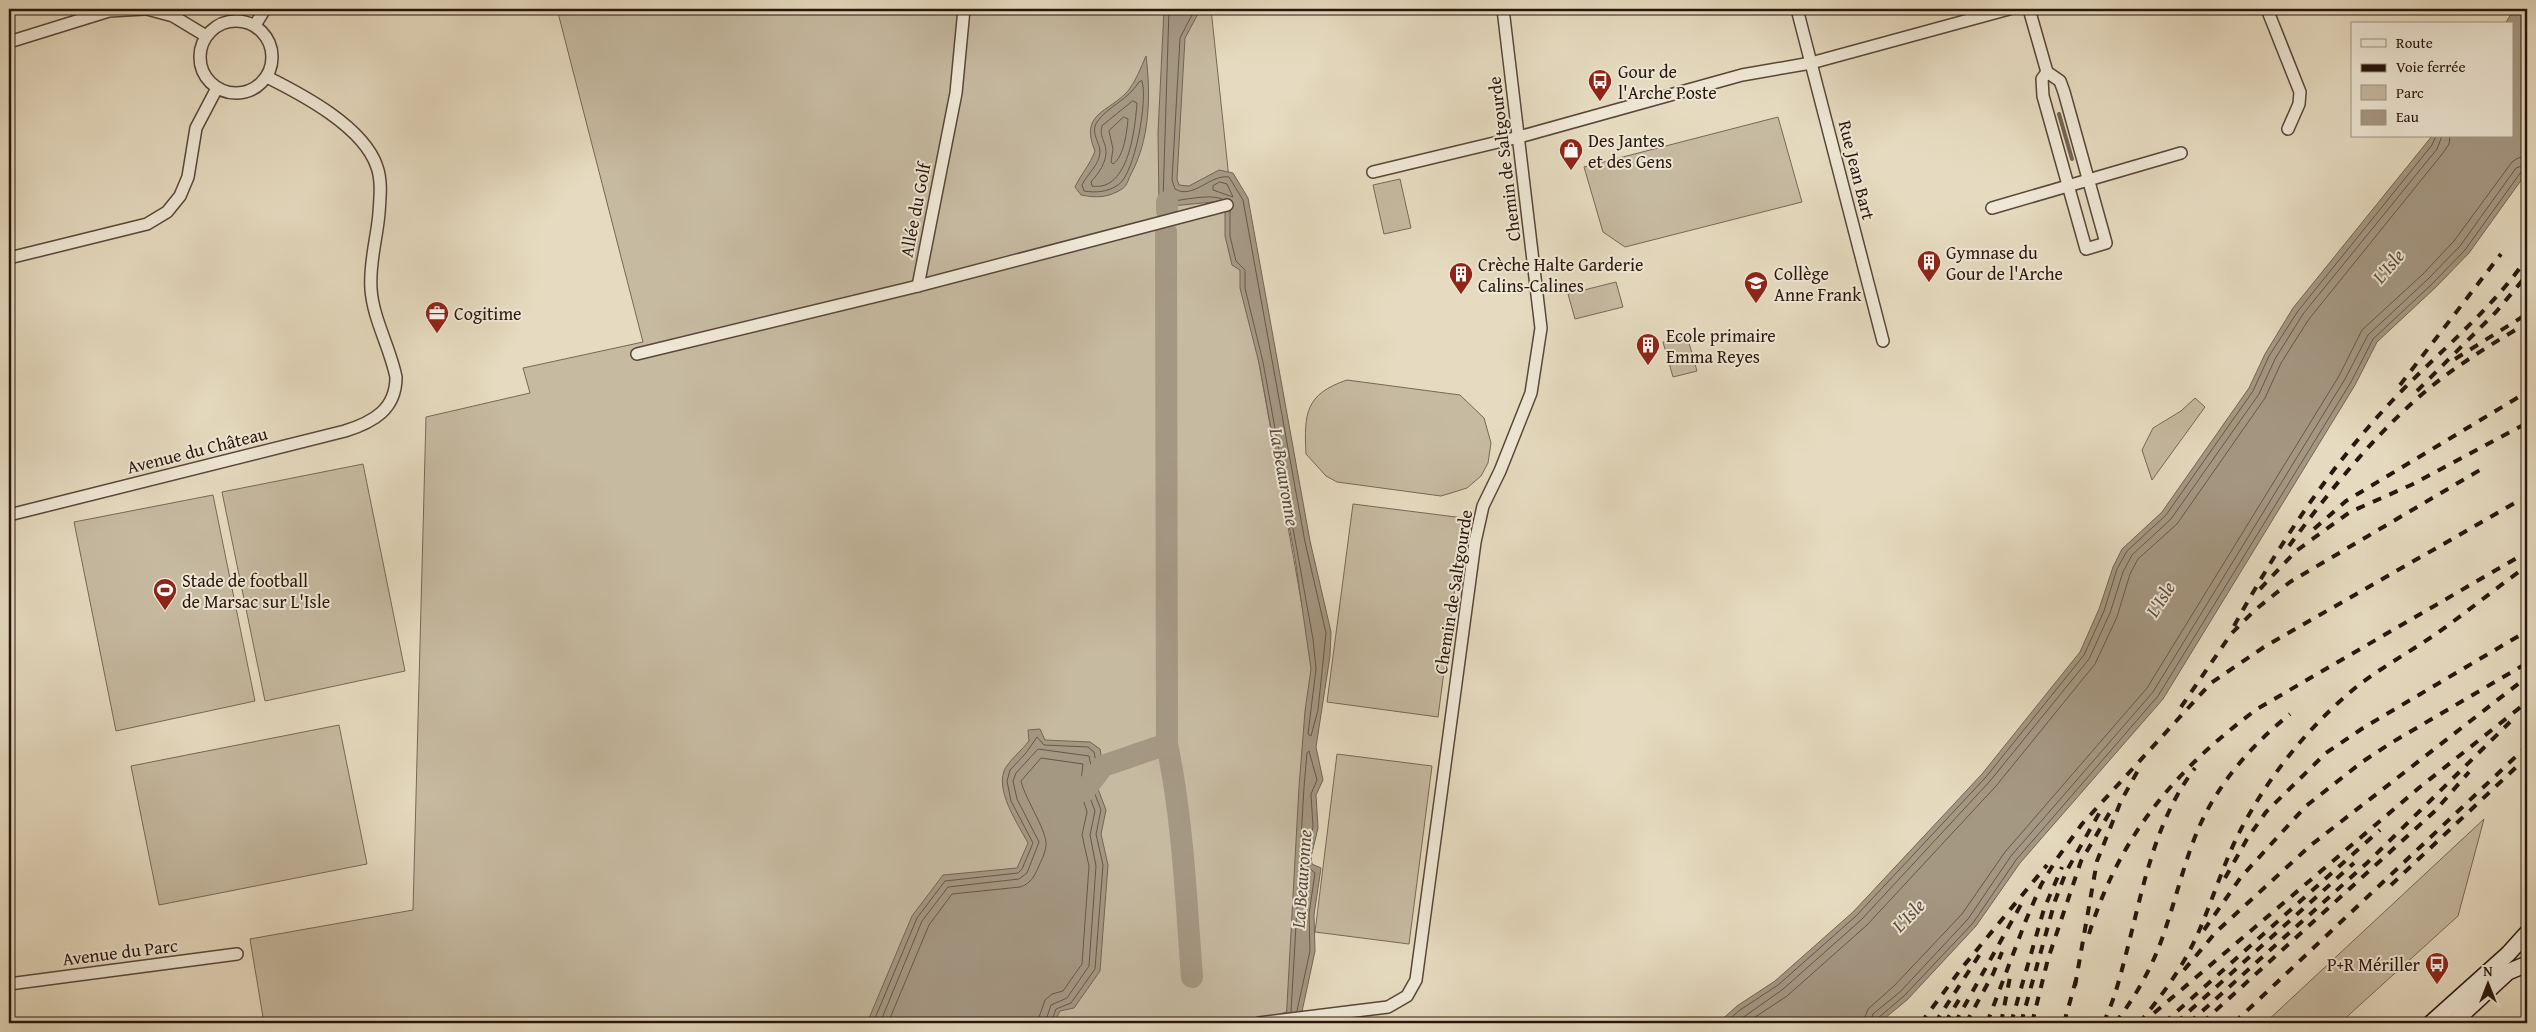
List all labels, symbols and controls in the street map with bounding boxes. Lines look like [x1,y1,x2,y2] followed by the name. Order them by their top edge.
[2351,22,2514,138] legend
[2396,32,2433,53] text: Route
[2396,56,2465,77] text: Voie ferrée
[1618,58,1717,106] place label: Gour de l'Arche Poste
[1587,68,1613,102] bus stop icon: Gour de l'Arche Poste
[1480,75,1528,243] street label: Chemin de Saltgourde
[2396,82,2424,103] text: Parc
[2396,106,2420,127] text: Eau
[1832,117,1883,223] street label: Rue Jean Bart
[1588,127,1672,175] place label: Des Jantes et des Gens
[1558,137,1584,171] shop icon: Des Jantes et des Gens
[893,158,938,260] street label: Allée du Golf
[1946,239,2063,287] place label: Gymnase du Gour de l'Arche
[2365,242,2411,290] water label: L'Isle
[1916,249,1942,283] building icon: Gymnase du Gour de l'Arche
[1478,251,1643,299] place label: Crèche Halte Garderie Calins-Calines
[1774,260,1862,308] place label: Collège Anne Frank
[1448,261,1474,295] building icon: Crèche Halte Garderie Calins-Calines
[1743,270,1769,304] school or university icon: Collège Anne Frank
[424,300,450,334] office icon: Cogitime
[454,300,522,327] place label: Cogitime
[1666,322,1776,370] place label: Ecole primaire Emma Reyes
[1635,332,1661,366] building icon: Ecole primaire Emma Reyes
[124,419,270,481] street label: Avenue du Château
[1262,425,1307,528] water label: La Beauronne
[1427,508,1479,676] street label: Chemin de Saltgourde
[182,567,330,615] place label: Stade de football de Marsac sur L'Isle
[2138,575,2182,623] water label: L'Isle
[152,577,178,611] sports icon: Stade de football de Marsac sur L'Isle
[1284,828,1318,930] water label: La Beauronne
[1884,892,1931,939] water label: L'Isle
[61,932,179,972] street label: Avenue du Parc
[2327,951,2421,978] place label: P+R Mériller
[2424,951,2450,985] bus stop icon: P+R Mériller
[2464,960,2514,1010] north arrow
[2483,961,2493,981] text: N

